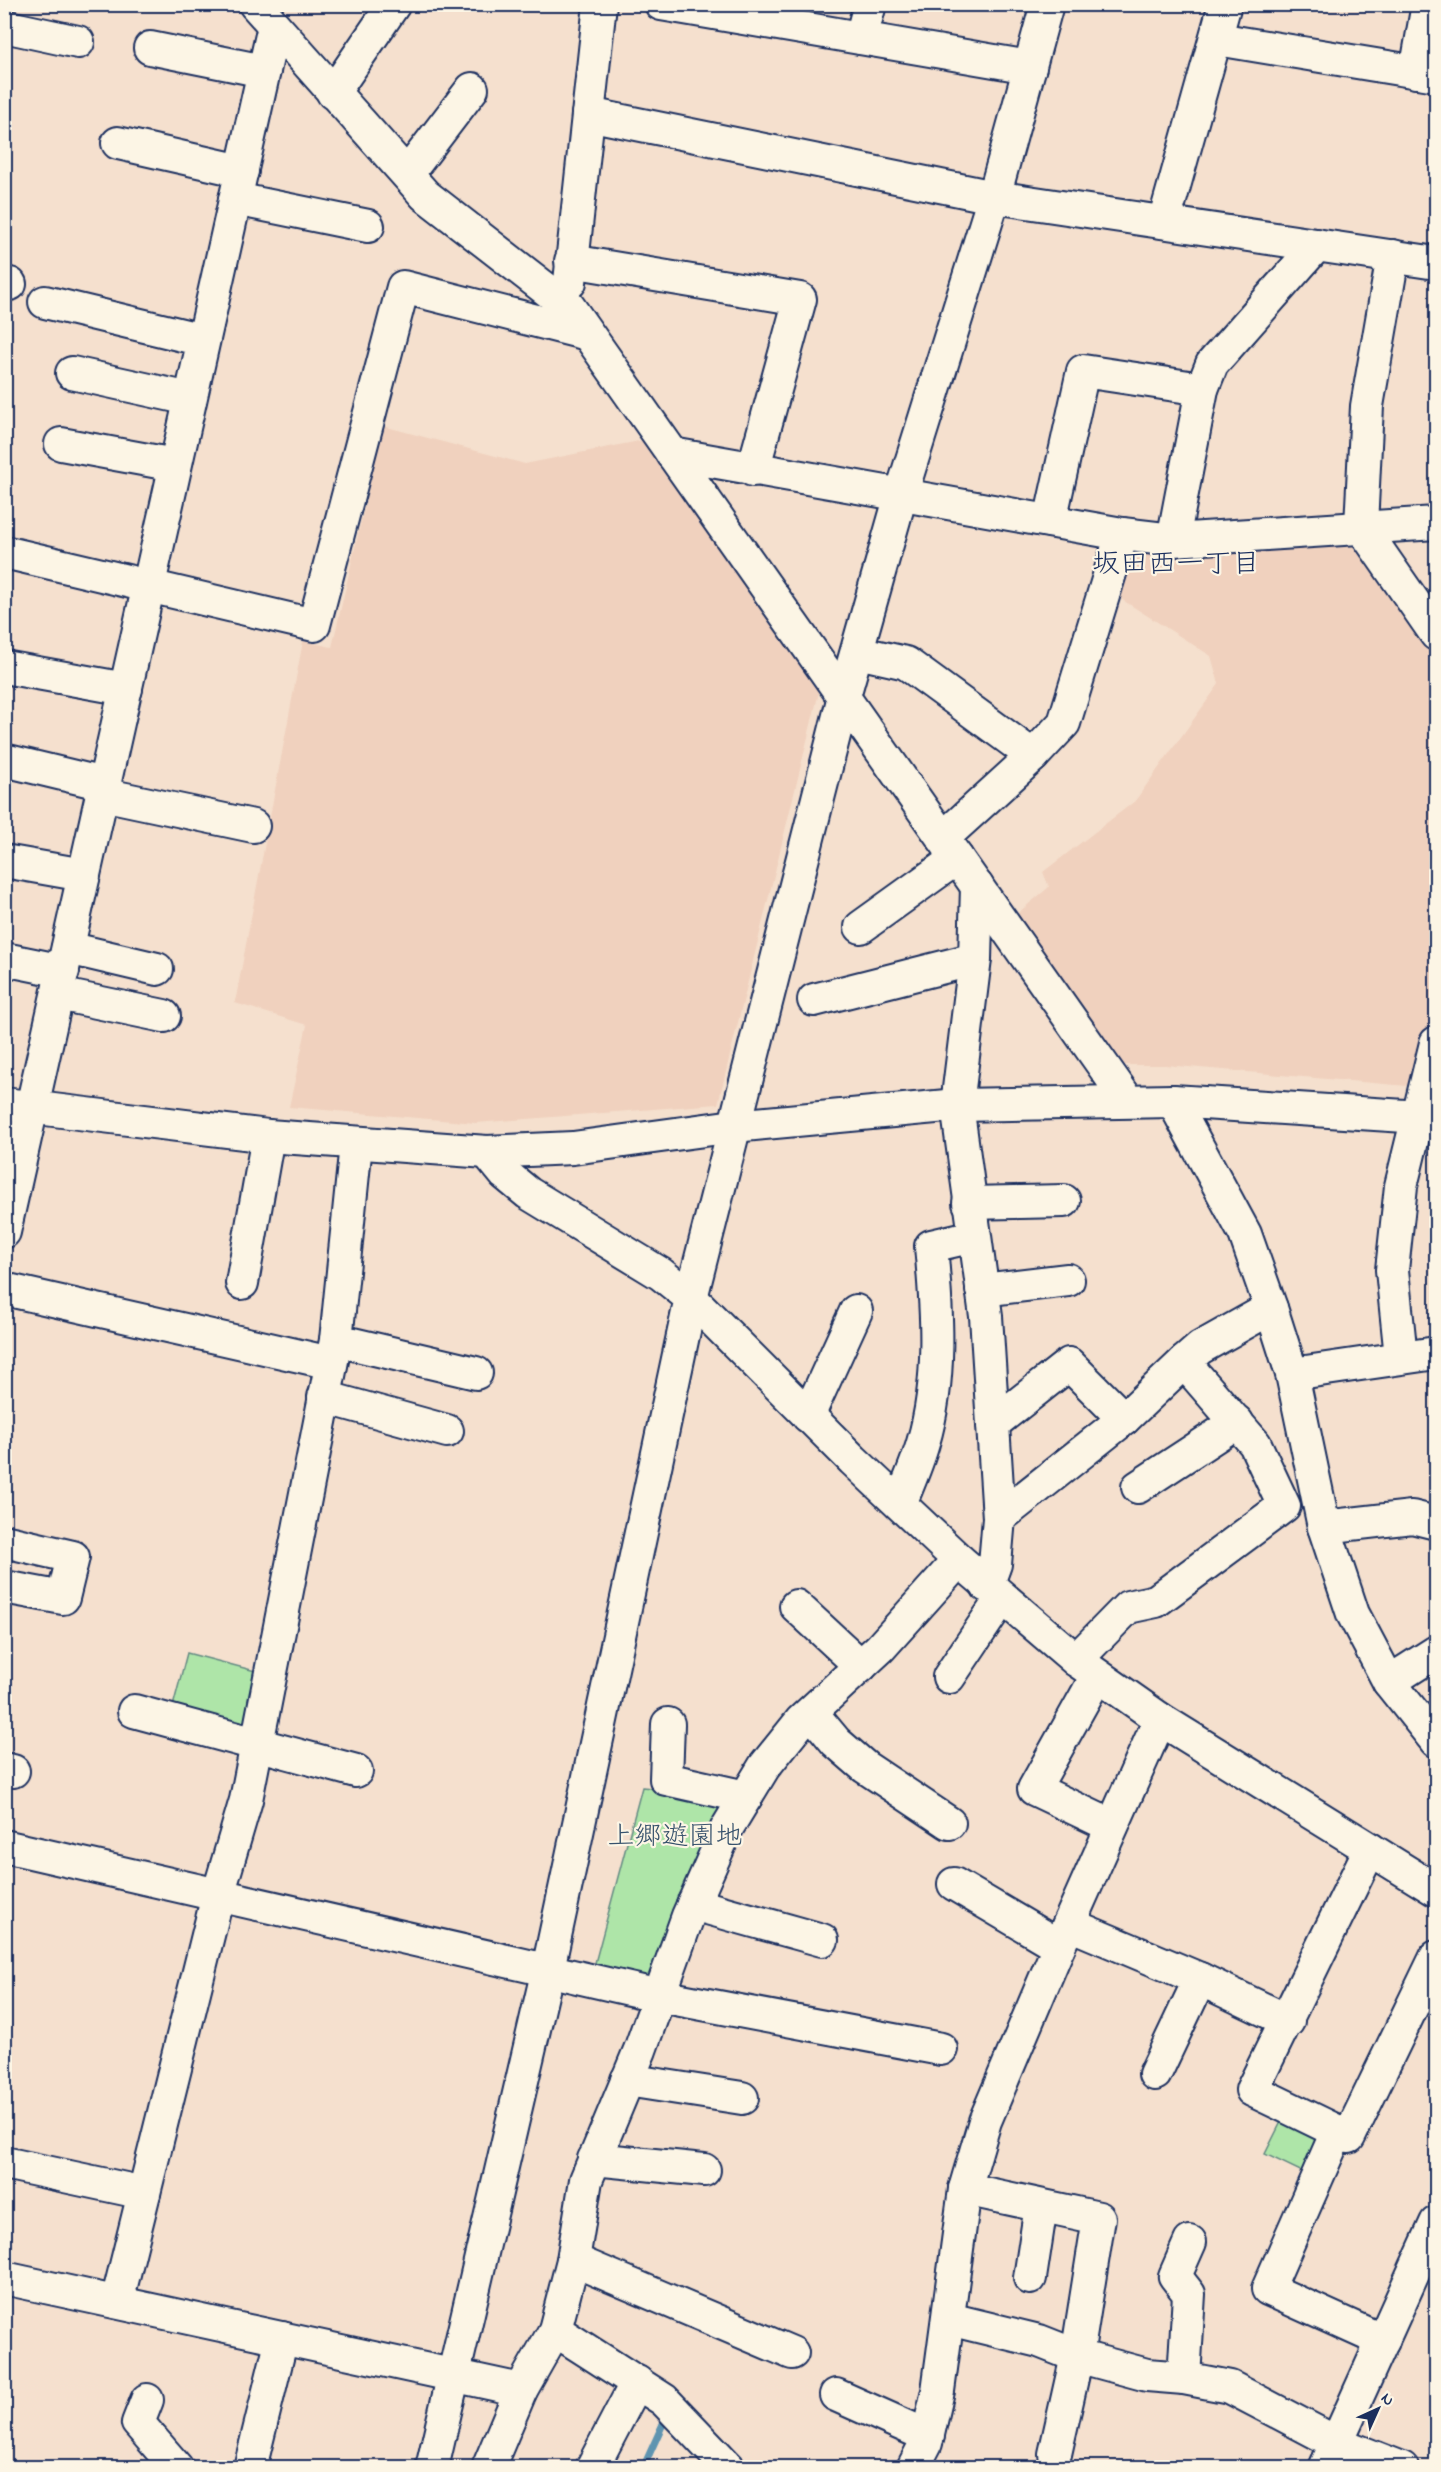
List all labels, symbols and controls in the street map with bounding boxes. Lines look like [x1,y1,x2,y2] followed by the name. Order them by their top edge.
[1092,545,1260,586] district label: 坂田西一丁目
[608,1818,743,1857] park label: 上郷遊園地
[1348,2379,1408,2439] north arrow
[1375,2387,1400,2412] text: N

